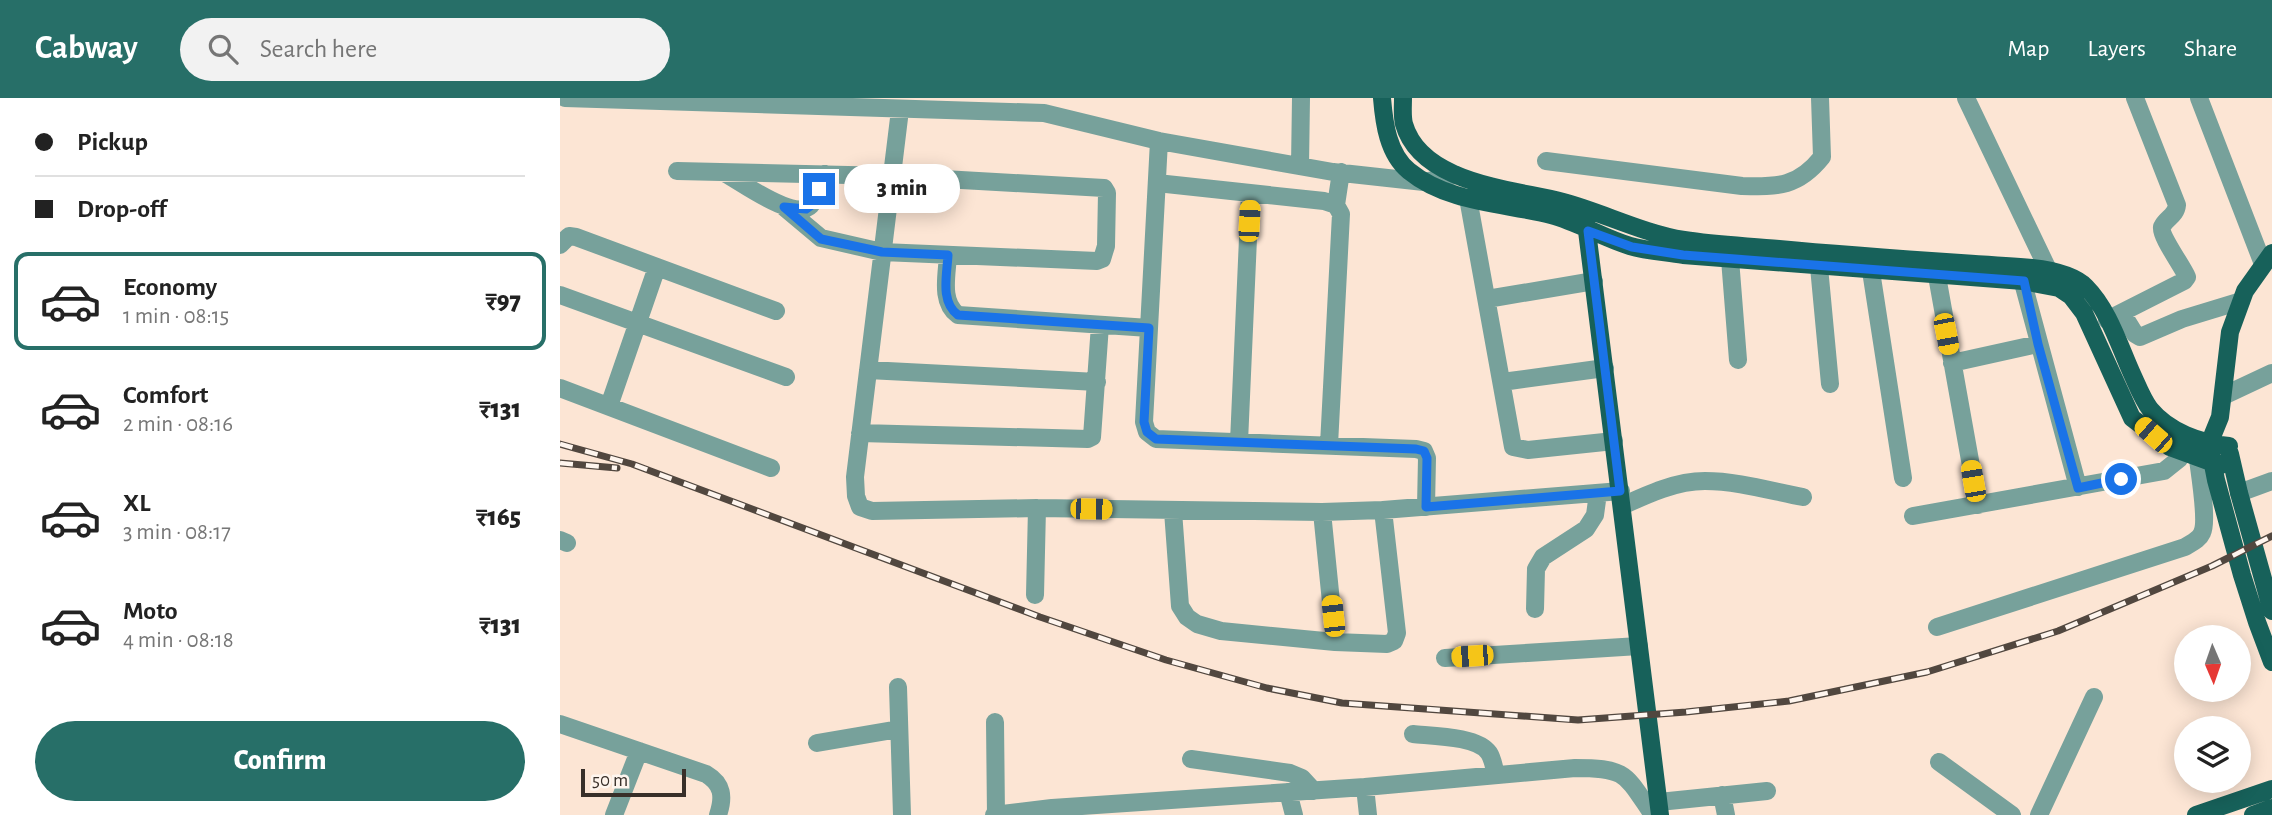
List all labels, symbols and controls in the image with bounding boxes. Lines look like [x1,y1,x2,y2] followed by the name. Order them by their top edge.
[180,18,670,81] search box
[204,30,242,68] icon: search
[35,32,138,65] text: Cabway
[260,36,377,62] text: Search here
[2007,37,2049,61] text: Map
[2087,37,2146,61] text: Layers
[2184,37,2237,61] text: Share
[77,129,148,155] text: Pickup
[844,164,959,214] callout: 3 min
[803,173,835,205] route end
[877,177,927,200] text: 3 min
[77,196,166,222] text: Drop-off
[1238,199,1261,243] car
[39,270,102,333] icon: car
[123,274,217,300] text: Economy
[486,288,521,314] text: ₹97
[123,305,229,328] text: 1 min · 08:15
[1932,311,1961,357] car
[39,378,102,441] icon: car
[123,382,208,408] text: Comfort
[479,396,521,422] text: ₹131
[123,413,233,436] text: 2 min · 08:16
[2131,413,2176,457] car
[1960,458,1987,504] car
[2105,463,2137,495] route start
[39,486,102,549] icon: car
[123,490,150,516] text: XL
[1070,498,1113,520] car
[476,504,521,530] text: ₹165
[123,521,231,544] text: 3 min · 08:17
[39,594,102,657] icon: car
[1321,594,1346,638] car
[123,598,178,624] text: Moto
[479,612,521,638] text: ₹131
[2174,625,2250,702] north arrow
[2174,625,2251,793] map controls
[123,629,234,652] text: 4 min · 08:18
[1451,644,1494,668] car
[2174,716,2251,793] button: layers
[35,721,525,801] button: Confirm
[581,766,686,798] scale bar
[592,771,628,790] text: 50 m

